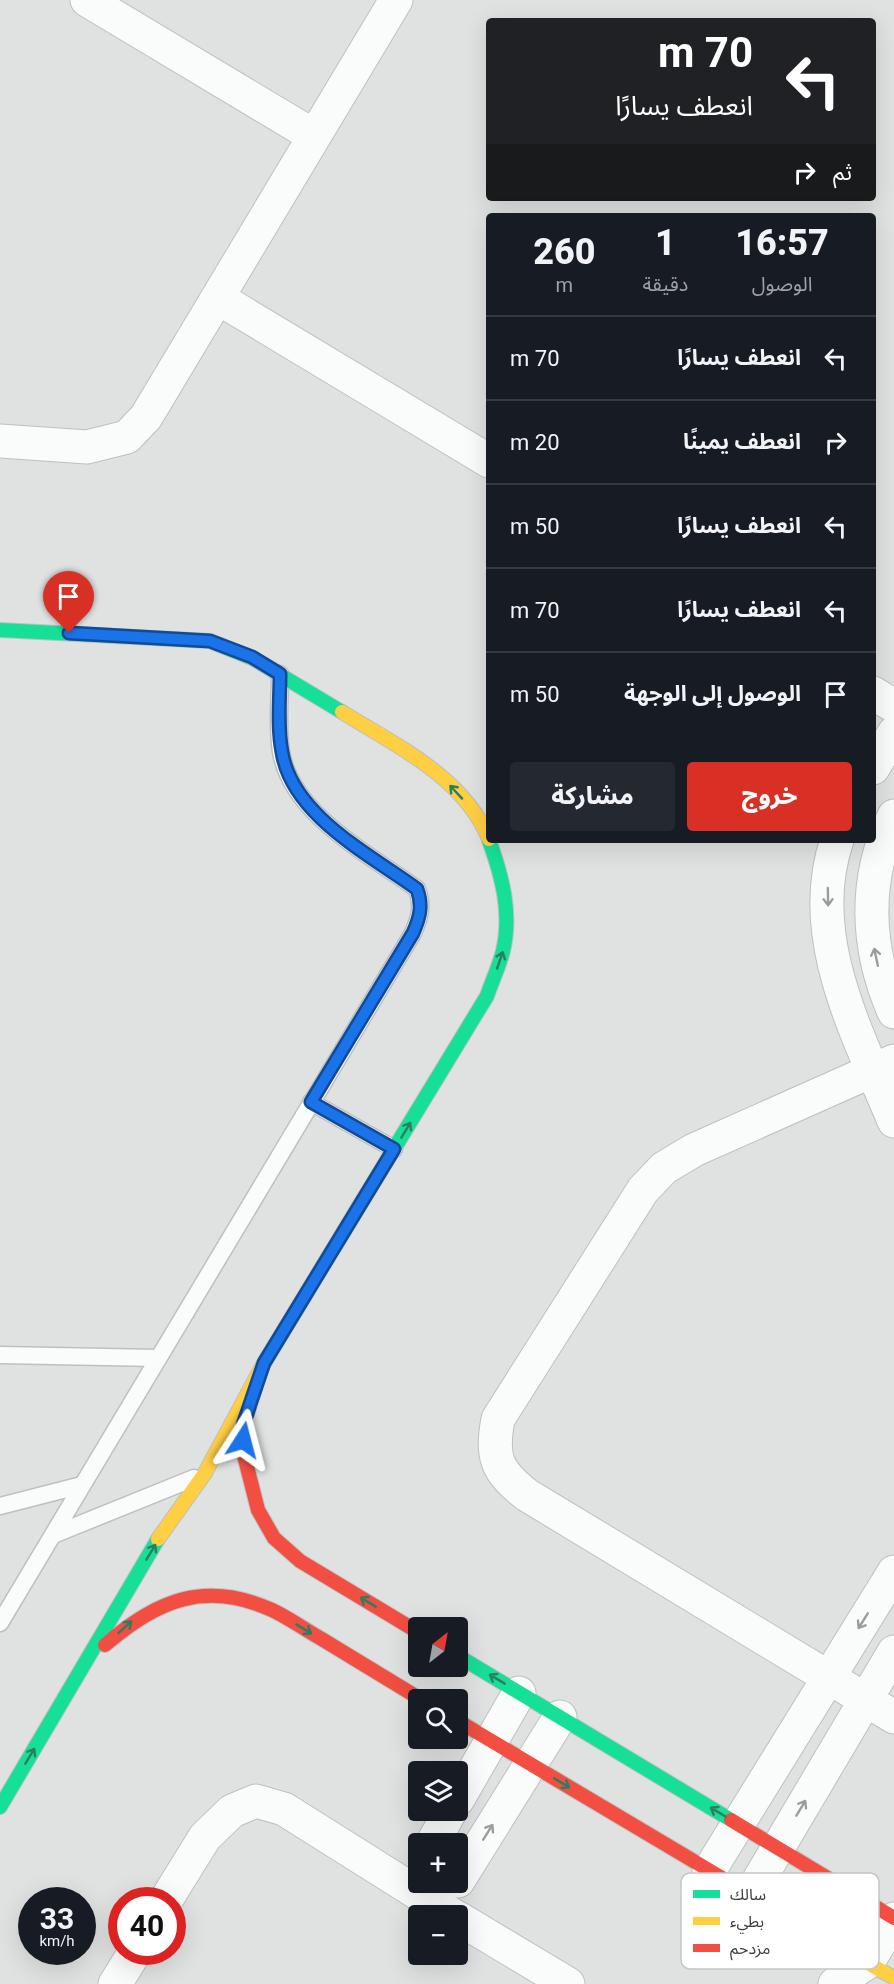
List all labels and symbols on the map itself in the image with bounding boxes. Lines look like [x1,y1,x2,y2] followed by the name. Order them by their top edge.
[43,571,94,633] pin
[449,785,463,800] one-way arrow
[822,887,834,907] one-way arrow
[870,948,881,967] one-way arrow
[495,951,506,970] one-way arrow
[401,1122,413,1139] one-way arrow
[211,1408,275,1472] position arrow
[145,1544,157,1561] one-way arrow
[360,1596,377,1608] one-way arrow
[857,1612,869,1629] one-way arrow
[408,1617,468,1677] north arrow
[117,1620,132,1634] one-way arrow
[296,1624,313,1636] one-way arrow
[489,1673,506,1685] one-way arrow
[24,1748,36,1765] one-way arrow
[553,1777,570,1789] one-way arrow
[795,1800,807,1817] one-way arrow
[710,1805,727,1817] one-way arrow
[483,1824,495,1841] one-way arrow
[681,1873,879,1969] legend
[730,1885,766,1904] text: سالك
[108,1887,186,1965] speed limit sign: 40
[730,1912,764,1934] text: بطيء
[730,1939,770,1961] text: مزدحم

